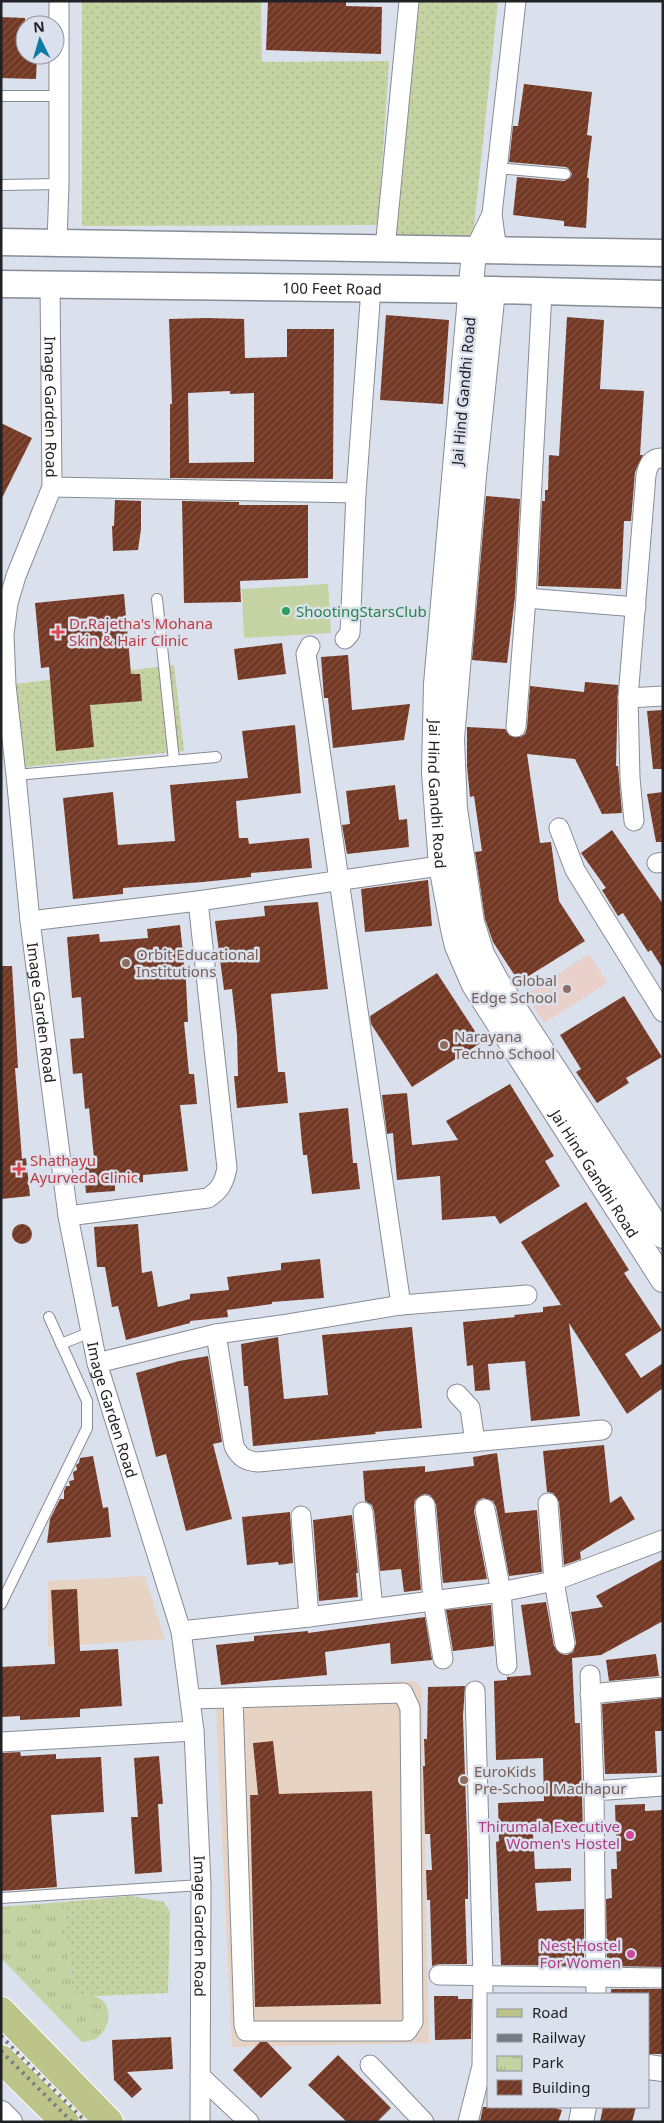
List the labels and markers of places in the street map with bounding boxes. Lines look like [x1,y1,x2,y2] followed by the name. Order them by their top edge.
[296,601,427,621] place label: ShootingStarsClub
[280,605,292,617] marker: ShootingStarsClub
[69,613,213,650] place label: Dr.Rajetha's Mohana Skin & Hair Clinic
[51,625,65,639] marker: Dr.Rajetha's Mohana Skin & Hair Clinic
[136,944,259,981] place label: Orbit Educational Institutions
[120,957,132,969] marker: Orbit Educational Institutions
[471,970,557,1007] place label: Global Edge School
[561,983,573,995] marker: Global Edge School
[454,1026,555,1063] place label: Narayana Techno School
[438,1039,450,1051] marker: Narayana Techno School
[30,1150,138,1187] place label: Shathayu Ayurveda Clinic
[12,1162,26,1176] marker: Shathayu Ayurveda Clinic
[474,1761,627,1798] place label: EuroKids Pre-School Madhapur
[458,1774,470,1786] marker: EuroKids Pre-School Madhapur
[478,1816,620,1853] place label: Thirumala Executive Women's Hostel
[624,1829,636,1841] marker: Thirumala Executive Women's Hostel
[540,1935,621,1972] place label: Nest Hostel For Women
[625,1948,637,1960] marker: Nest Hostel For Women

